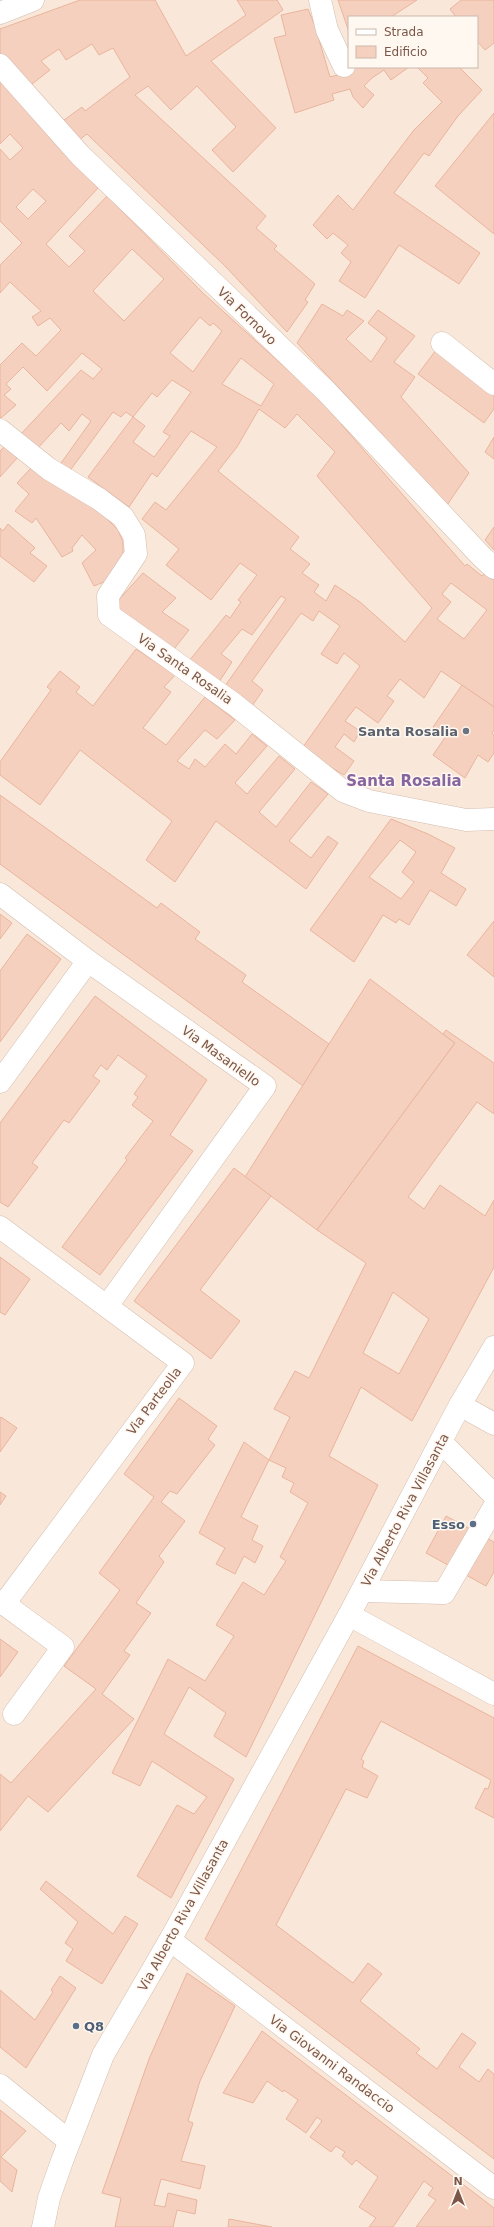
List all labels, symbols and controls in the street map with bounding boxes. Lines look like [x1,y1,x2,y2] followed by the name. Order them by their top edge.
[348,16,478,68] legend
[384,25,424,39] text: Strada
[384,45,427,59] text: Edificio
[214,284,280,348] street label: Via Fornovo
[135,631,235,707] street label: Via Santa Rosalia
[358,724,458,739] place label: Santa Rosalia
[461,726,471,736] marker: Santa Rosalia
[346,772,462,790] district label: Santa Rosalia
[179,1023,263,1090] street label: Via Masaniello
[124,1364,184,1438] street label: Via Parteolla
[358,1431,452,1589] street label: Via Alberto Riva Villasanta
[432,1517,465,1532] place label: Esso
[468,1519,478,1529] marker: Esso
[135,1836,231,1994] street label: Via Alberto Riva Villasanta
[266,2012,398,2116] street label: Via Giovanni Randaccio
[84,2019,104,2034] place label: Q8
[71,2021,81,2031] marker: Q8
[438,2171,478,2211] north arrow
[453,2175,463,2188] text: N

